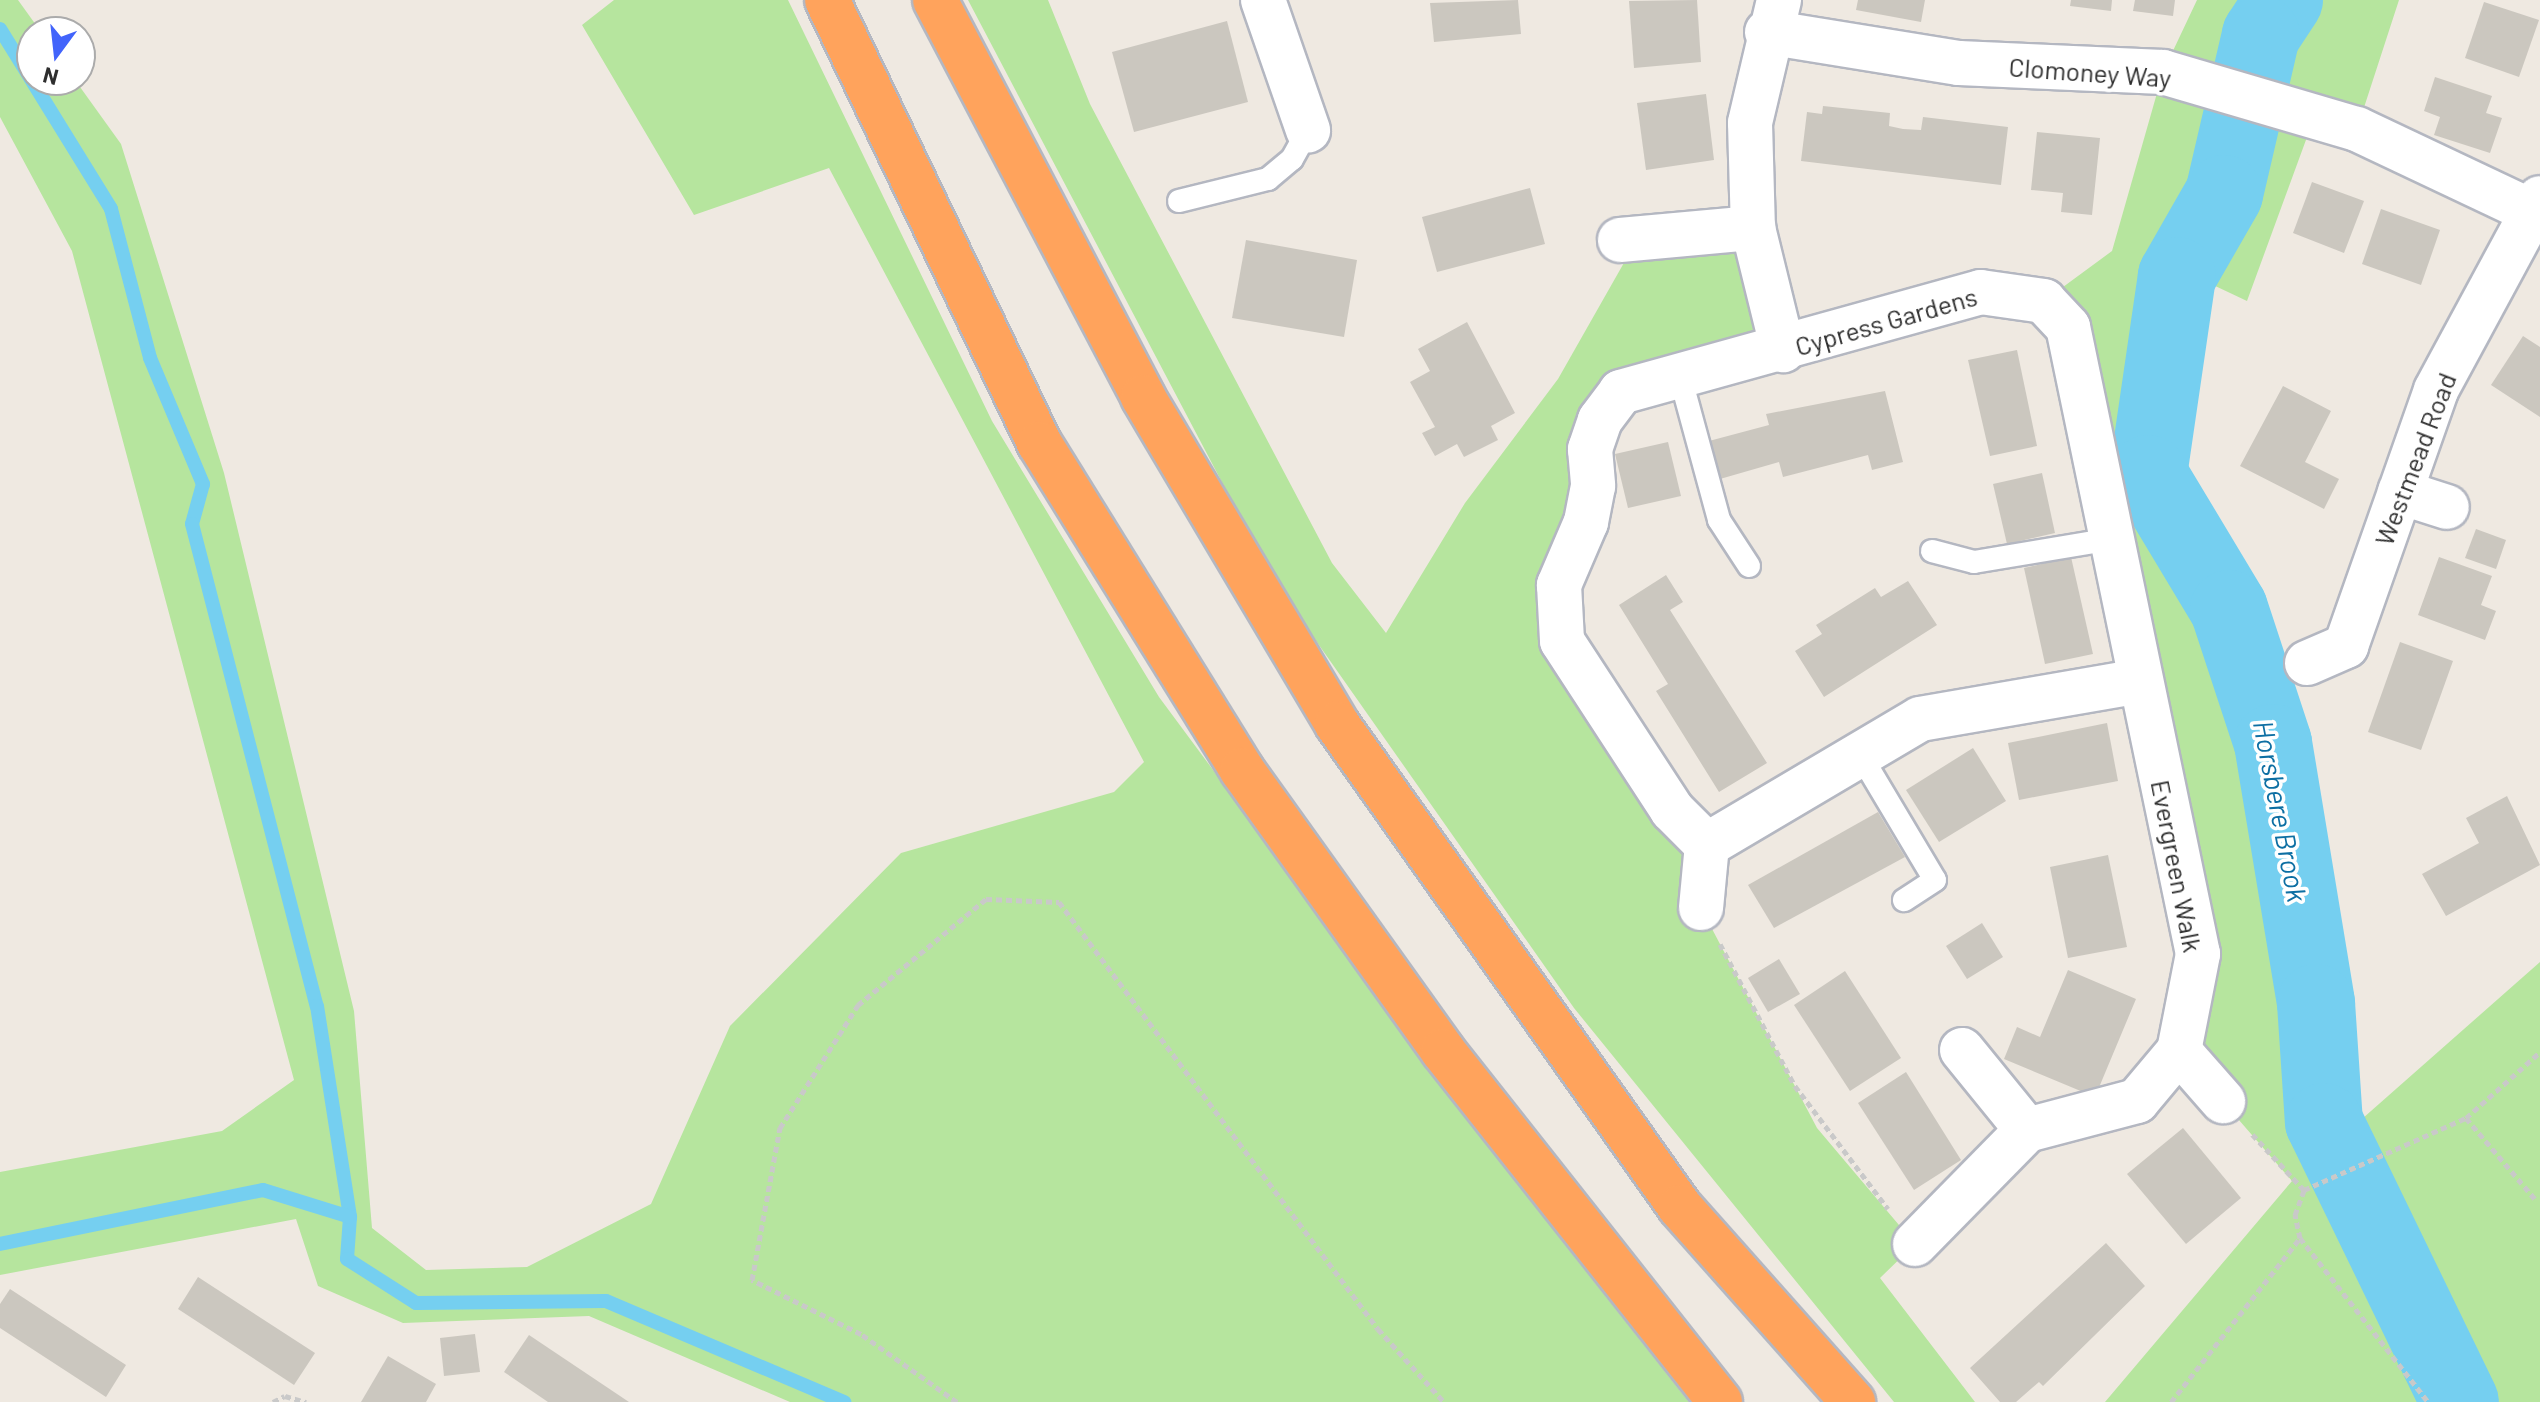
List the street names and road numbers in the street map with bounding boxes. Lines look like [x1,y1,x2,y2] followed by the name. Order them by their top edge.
[2008,51,2172,93] street label: Clomoney Way
[1791,280,1981,362] street label: Cypress Gardens
[2368,368,2462,550] street label: Westmead Road
[2145,777,2209,955] street label: Evergreen Walk

